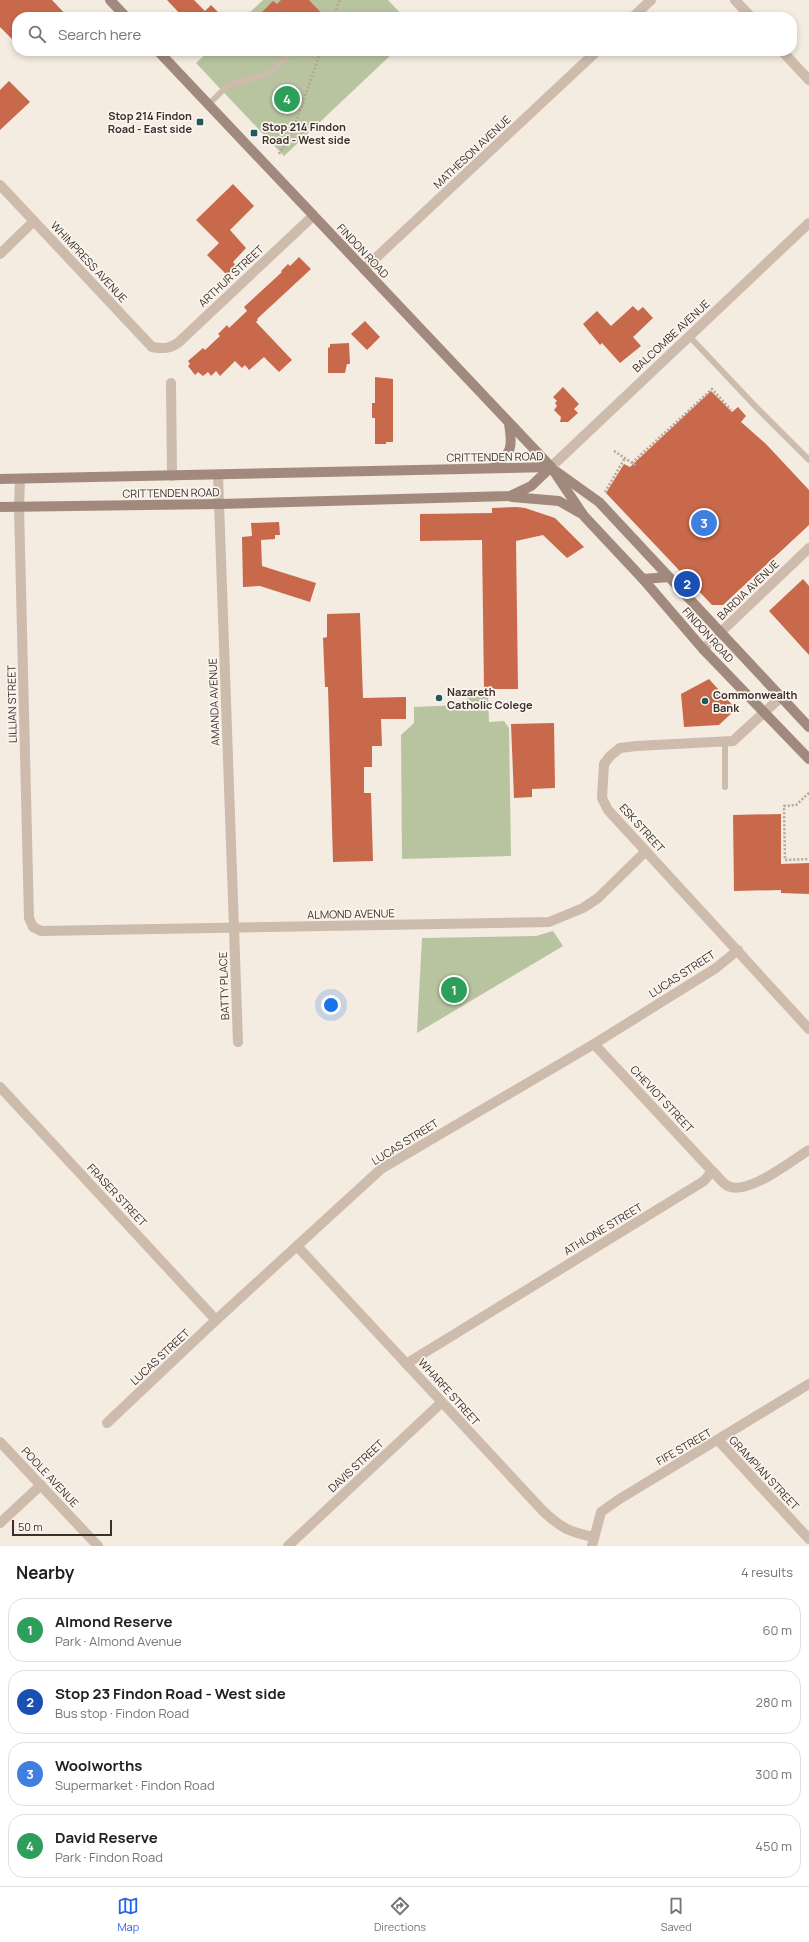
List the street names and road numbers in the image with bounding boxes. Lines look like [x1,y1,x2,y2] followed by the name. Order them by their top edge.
[430,112,514,191] street label: MATHESON AVENUE
[48,218,131,305] street label: WHIMPRESS AVENUE
[334,220,393,281] street label: FINDON ROAD
[195,241,267,310] street label: ARTHUR STREET
[629,296,712,375] street label: BALCOMBE AVENUE
[446,448,544,465] street label: CRITTENDEN ROAD
[122,484,220,501] street label: CRITTENDEN ROAD
[714,556,782,623] street label: BARDIA AVENUE
[679,604,737,666] street label: FINDON ROAD
[204,658,223,746] street label: AMANDA AVENUE
[3,664,20,743] street label: LILLIAN STREET
[617,800,669,856] street label: ESK STREET
[307,905,395,922] street label: ALMOND AVENUE
[646,946,718,1001] street label: LUCAS STREET
[215,952,232,1020] street label: BATTY PLACE
[627,1062,698,1136] street label: CHEVIOT STREET
[368,1115,441,1168] street label: LUCAS STREET
[84,1160,151,1230] street label: FRASER STREET
[561,1199,645,1258] street label: ATHLONE STREET
[127,1325,193,1388] street label: LUCAS STREET
[415,1355,484,1429] street label: WHARFE STREET
[653,1424,715,1468] street label: FIFE STREET
[726,1432,803,1513] street label: GRAMPIAN STREET
[325,1436,387,1495] street label: DAVIS STREET
[19,1443,82,1510] street label: POOLE AVENUE

